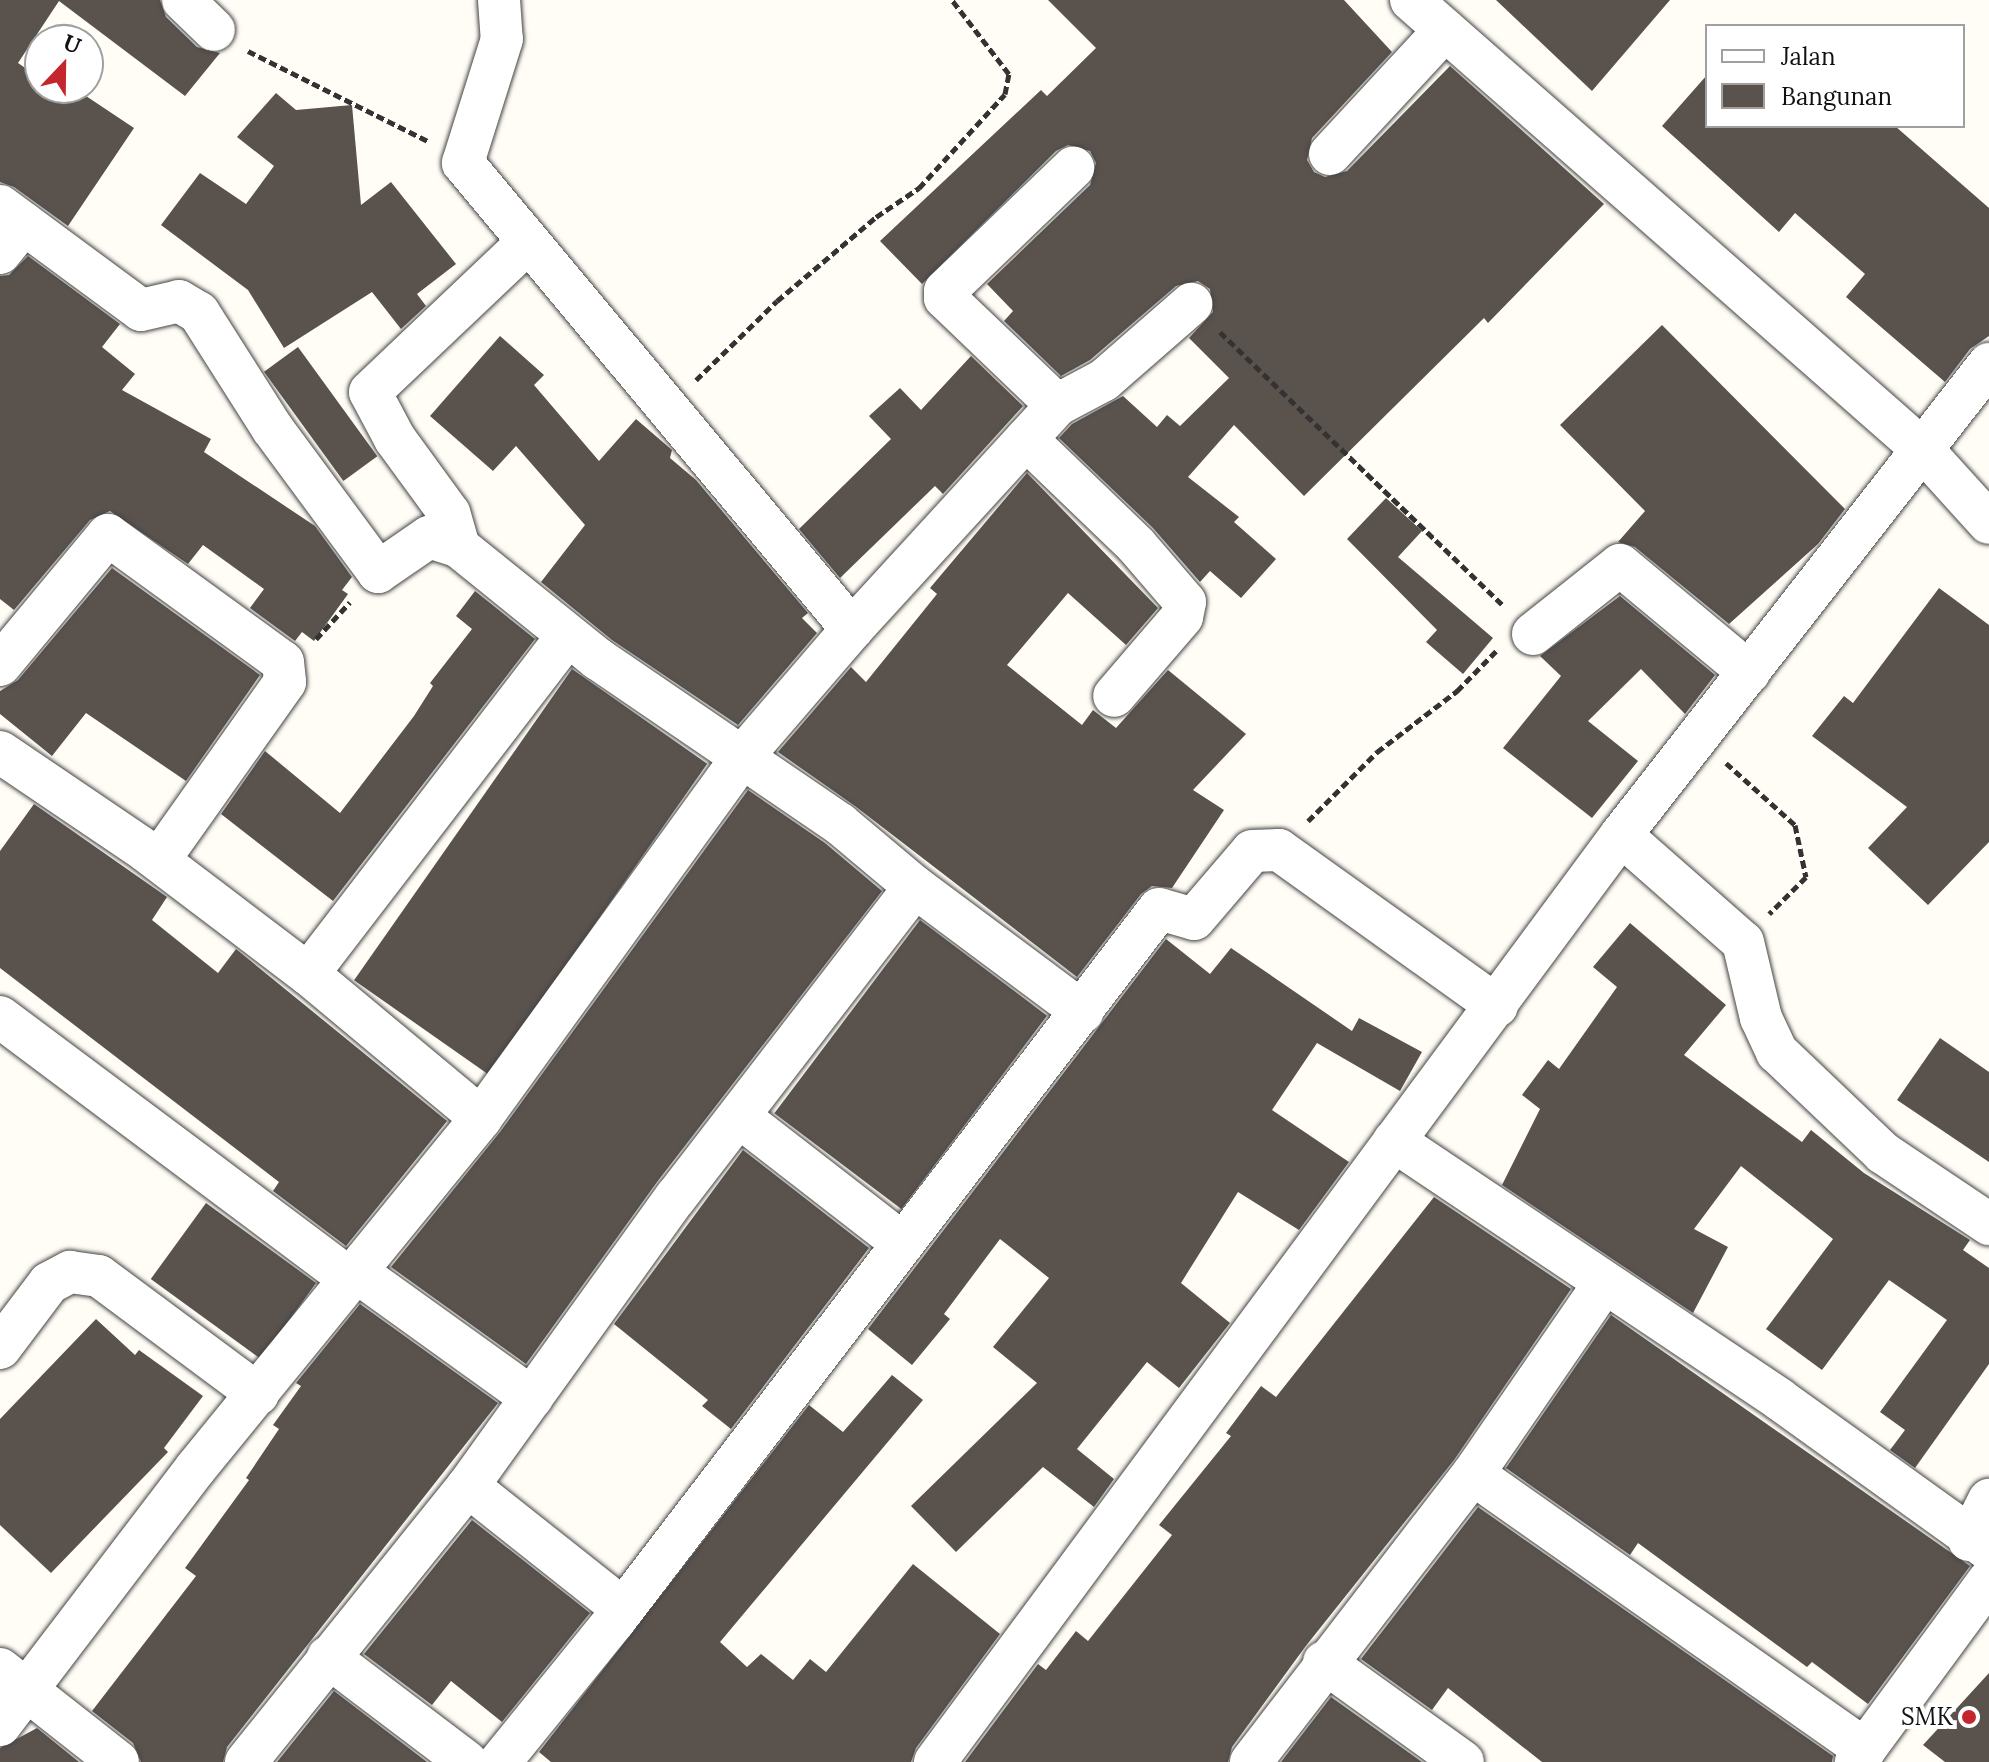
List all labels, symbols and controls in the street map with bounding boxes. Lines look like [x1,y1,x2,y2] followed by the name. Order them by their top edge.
[24,24,104,104] north arrow
[1705,24,1965,128] legend
[59,27,85,60] text: U
[1781,41,1835,72] text: Jalan
[1781,81,1892,112] text: Bangunan
[1901,1703,1953,1731] place label: SMK
[1960,1708,1978,1726] marker: SMK

